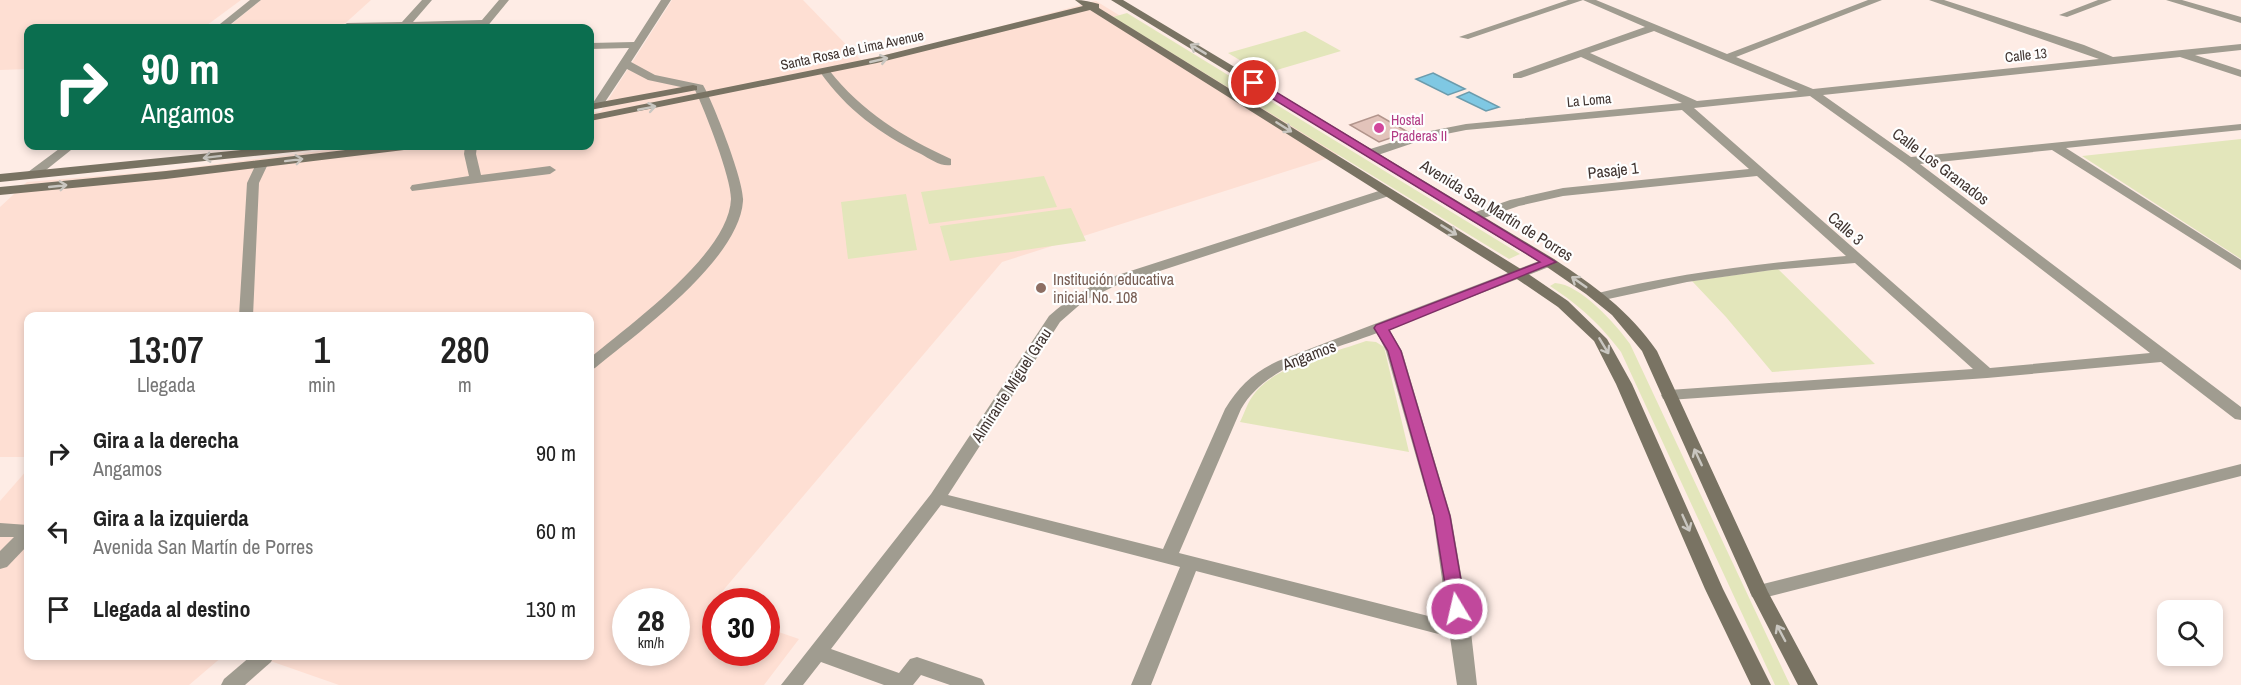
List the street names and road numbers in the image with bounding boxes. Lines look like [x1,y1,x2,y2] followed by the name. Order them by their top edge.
[779,26,925,74] street label: Santa Rosa de Lima Avenue
[2004,44,2048,66] street label: Calle 13
[1566,89,1613,111] street label: La Loma
[1888,122,1994,210] street label: Calle Los Granados
[1416,153,1578,266] street label: Avenida San Martín de Porres
[1586,156,1640,184] street label: Pasaje 1
[1823,206,1869,250] street label: Calle 3
[965,324,1056,447] street label: Almirante Miguel Grau
[1278,335,1339,376] street label: Angamos

